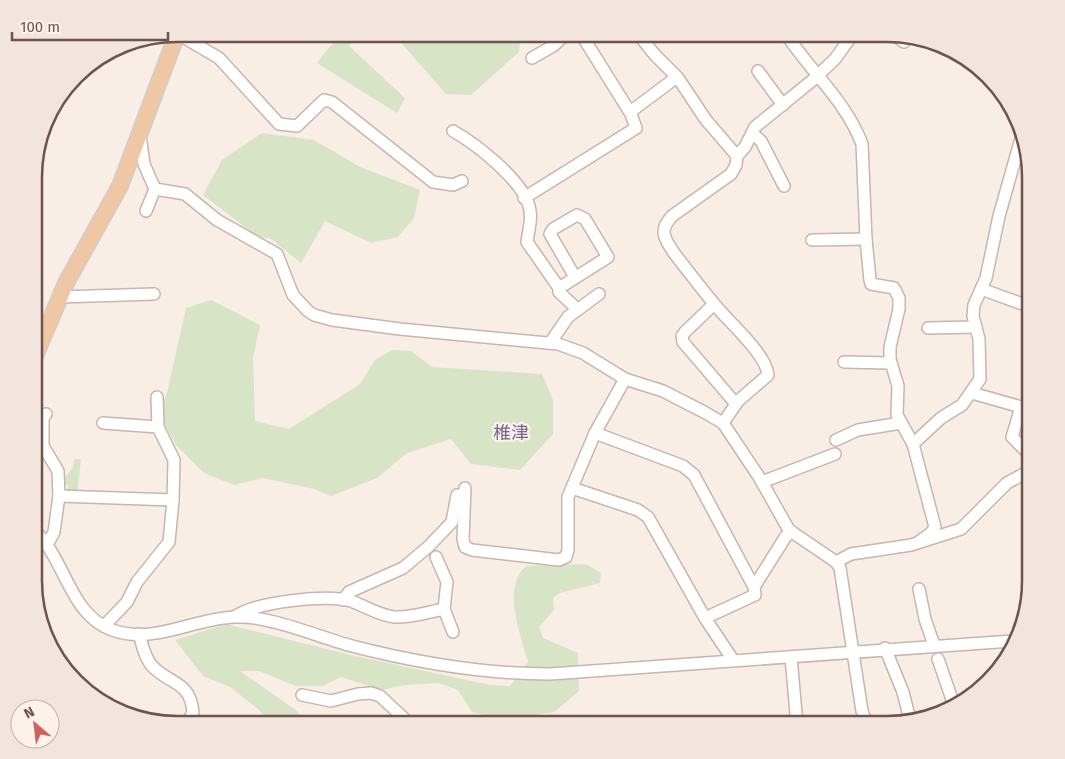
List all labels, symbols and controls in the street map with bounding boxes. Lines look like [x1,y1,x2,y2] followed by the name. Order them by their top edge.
[12,10,169,42] scale bar
[20,18,60,36] text: 100 m
[493,422,529,444] district label: 椎津
[10,699,60,749] north arrow
[21,703,37,723] text: N

